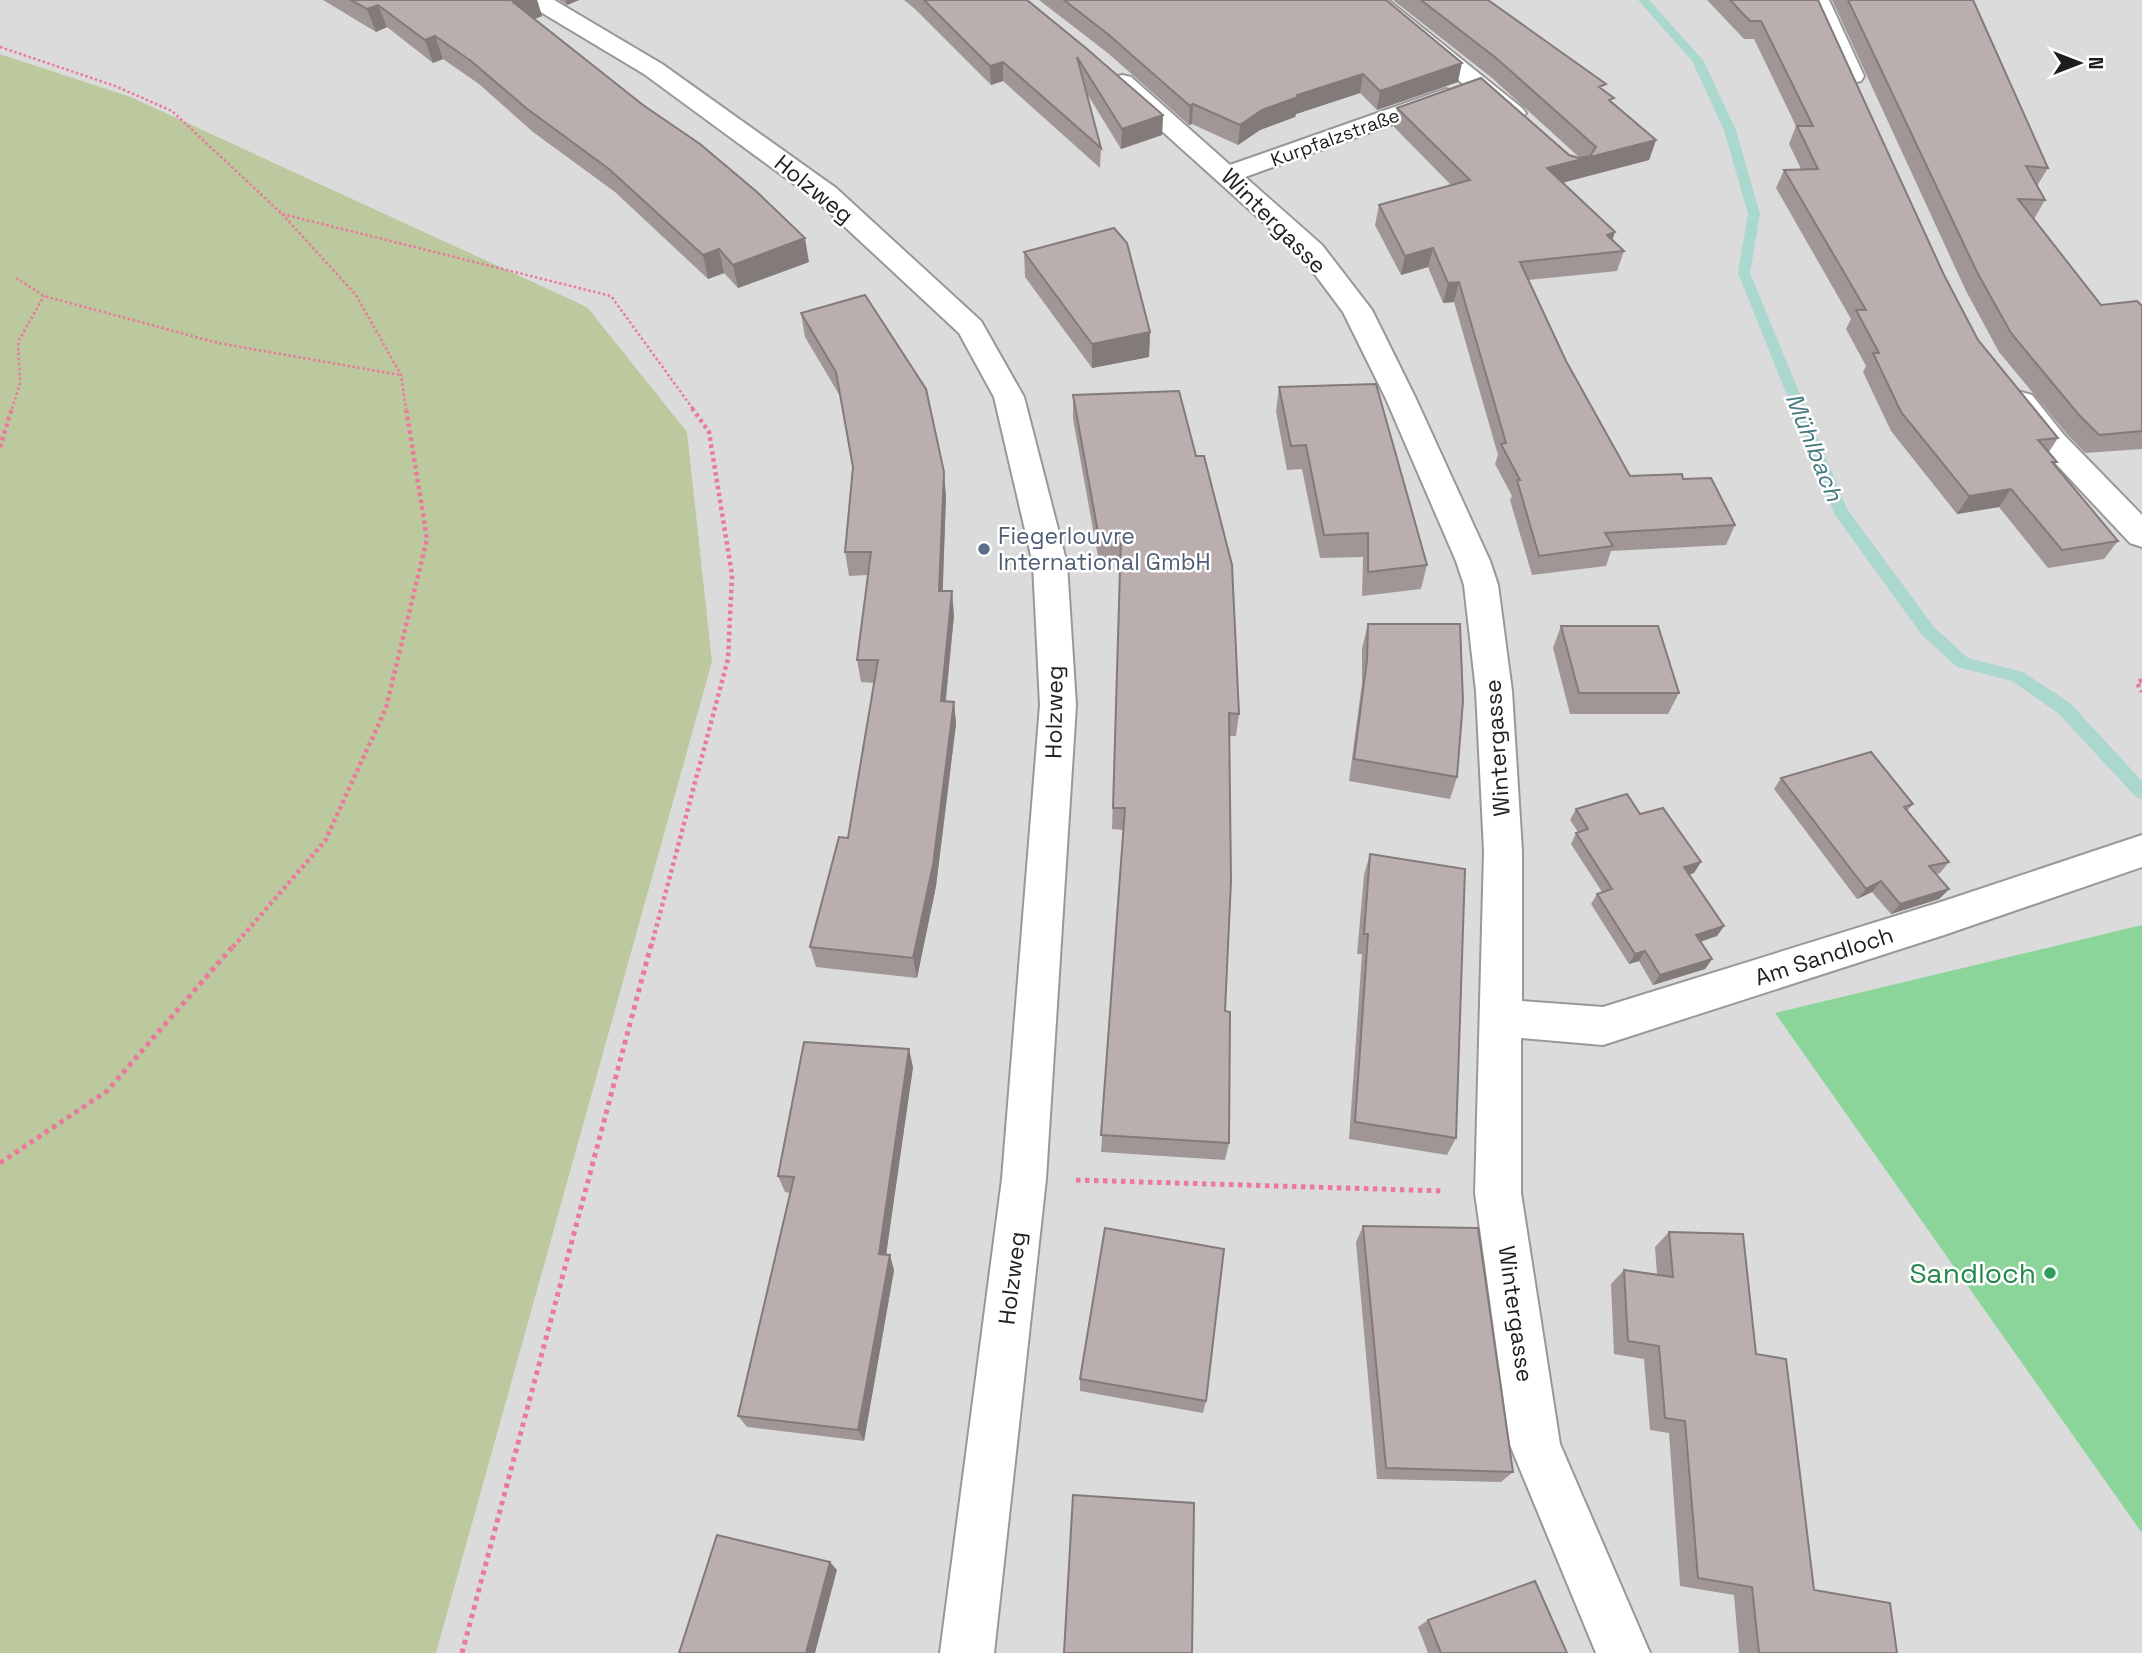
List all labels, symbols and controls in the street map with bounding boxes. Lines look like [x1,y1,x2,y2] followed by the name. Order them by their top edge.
[2044,28,2114,98] north arrow
[2083,57,2108,69] text: N
[1267,103,1403,172] street label: Kurpfalzstraße
[768,148,860,230] street label: Holzweg
[1215,162,1333,280] street label: Wintergasse
[1779,388,1851,507] water label: Mühlbach
[998,521,1211,577] place label: Fiegerlouvre International GmbH
[976,541,992,557] marker: Fiegerlouvre International GmbH
[1038,665,1070,759] street label: Holzweg
[1477,678,1517,818] street label: Wintergasse
[1751,919,1897,993] street label: Am Sandloch
[991,1230,1033,1326] street label: Holzweg
[1492,1244,1540,1384] street label: Wintergasse
[1909,1255,2036,1291] place label: Sandloch
[2042,1265,2058,1281] marker: Sandloch

